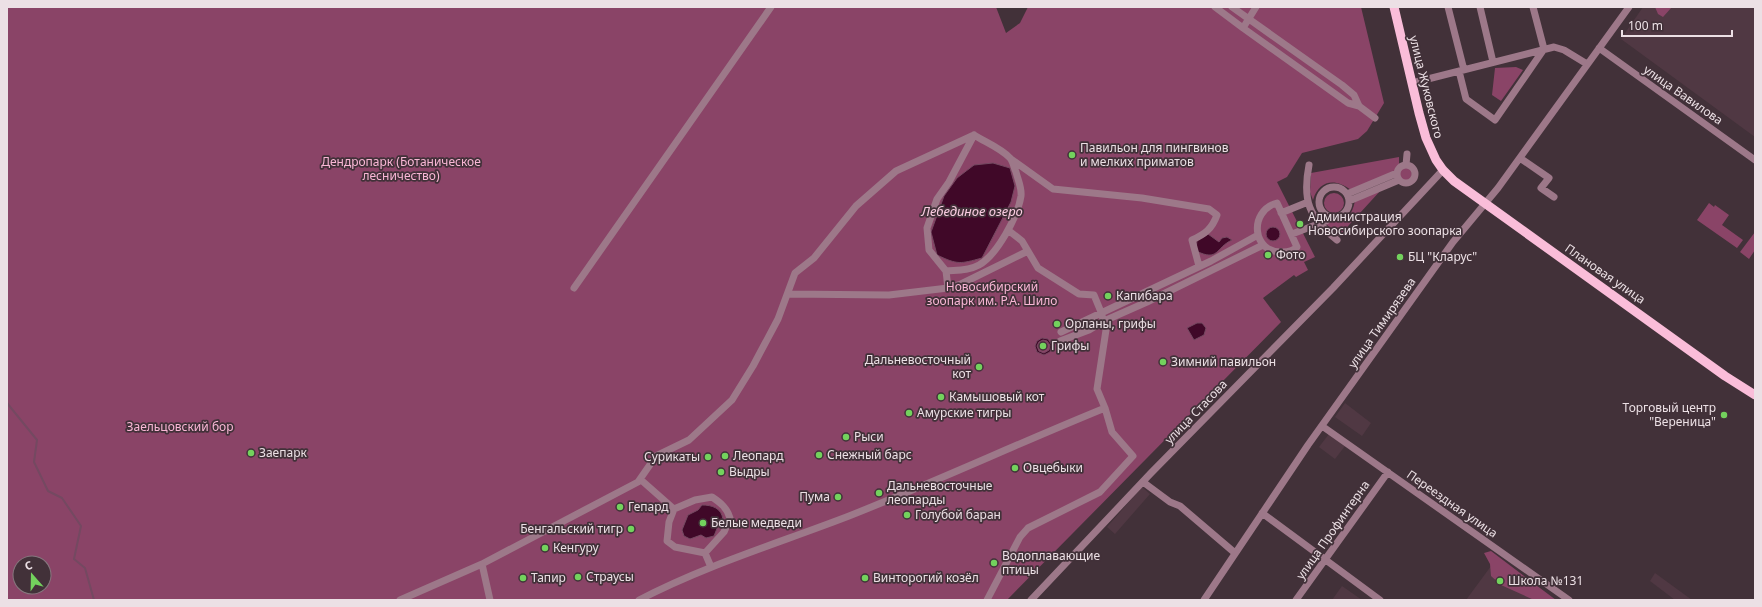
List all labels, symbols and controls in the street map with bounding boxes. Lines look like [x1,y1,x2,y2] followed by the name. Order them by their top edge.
[1622,12,1732,38] scale bar
[1628,17,1663,34] text: 100 m
[1405,34,1447,140] street label: улица Жуковского
[1640,61,1726,128] street label: улица Вавилова
[1080,139,1229,170] place label: Павильон для пингвинов и мелких приматов
[1067,150,1077,160] marker: Павильон для пингвинов и мелких приматов
[321,153,481,184] park label: Дендропарк (Ботаническое лесничество)
[920,202,1023,220] water label: Лебединое озеро
[1308,208,1462,239] place label: Администрация Новосибирского зоопарка
[1295,219,1305,229] marker: Администрация Новосибирского зоопарка
[1562,240,1649,308] street label: Плановая улица
[1276,246,1305,263] place label: Фото
[1408,248,1477,265] place label: БЦ "Кларус"
[1263,250,1273,260] marker: Фото
[1395,252,1405,262] marker: БЦ "Кларус"
[1344,274,1419,372] street label: улица Тимирязева
[927,278,1057,309] park label: Новосибирский зоопарк им. Р.А. Шило
[1116,287,1173,304] place label: Капибара
[1103,291,1113,301] marker: Капибара
[1065,315,1156,332] place label: Орланы, грифы
[1052,319,1062,329] marker: Орланы, грифы
[1051,337,1089,354] place label: Грифы
[1038,341,1048,351] marker: Грифы
[865,351,971,382] place label: Дальневосточный кот
[1171,353,1276,370] place label: Зимний павильон
[1158,357,1168,367] marker: Зимний павильон
[974,362,984,372] marker: Дальневосточный кот
[1161,376,1231,448] street label: улица Стасова
[949,388,1045,405] place label: Камышовый кот
[936,392,946,402] marker: Камышовый кот
[1622,399,1716,430] place label: Торговый центр "Вереница"
[917,404,1011,421] place label: Амурские тигры
[904,408,914,418] marker: Амурские тигры
[1719,410,1729,420] marker: Торговый центр "Вереница"
[127,418,233,435] park label: Заельцовский бор
[854,428,884,445] place label: Рыси
[841,432,851,442] marker: Рыси
[259,444,307,461] place label: Заепарк
[827,446,912,463] place label: Снежный барс
[733,447,784,464] place label: Леопард
[246,448,256,458] marker: Заепарк
[644,448,700,465] place label: Сурикаты
[814,450,824,460] marker: Снежный барс
[720,451,730,461] marker: Леопард
[703,452,713,462] marker: Сурикаты
[1023,459,1083,476] place label: Овцебыки
[729,463,770,480] place label: Выдры
[1010,463,1020,473] marker: Овцебыки
[1404,466,1501,541] street label: Переездная улица
[716,467,726,477] marker: Выдры
[887,477,993,508] place label: Дальневосточные леопарды
[1292,477,1373,583] street label: улица Профинтерна
[799,488,830,505] place label: Пума
[874,488,884,498] marker: Дальневосточные леопарды
[833,492,843,502] marker: Пума
[628,498,669,515] place label: Гепард
[615,502,625,512] marker: Гепард
[915,506,1001,523] place label: Голубой баран
[902,510,912,520] marker: Голубой баран
[711,514,802,531] place label: Белые медведи
[698,518,708,528] marker: Белые медведи
[520,520,623,537] place label: Бенгальский тигр
[626,524,636,534] marker: Бенгальский тигр
[553,539,600,556] place label: Кенгуру
[540,543,550,553] marker: Кенгуру
[1002,547,1100,578] place label: Водоплавающие птицы
[12,555,52,595] north arrow
[23,557,34,573] text: С
[989,558,999,568] marker: Водоплавающие птицы
[586,568,634,585] place label: Страусы
[531,569,566,586] place label: Тапир
[873,569,979,586] place label: Винторогий козёл
[573,572,583,582] marker: Страусы
[1508,572,1583,589] place label: Школа №131
[518,573,528,583] marker: Тапир
[860,573,870,583] marker: Винторогий козёл
[1495,576,1505,586] marker: Школа №131

